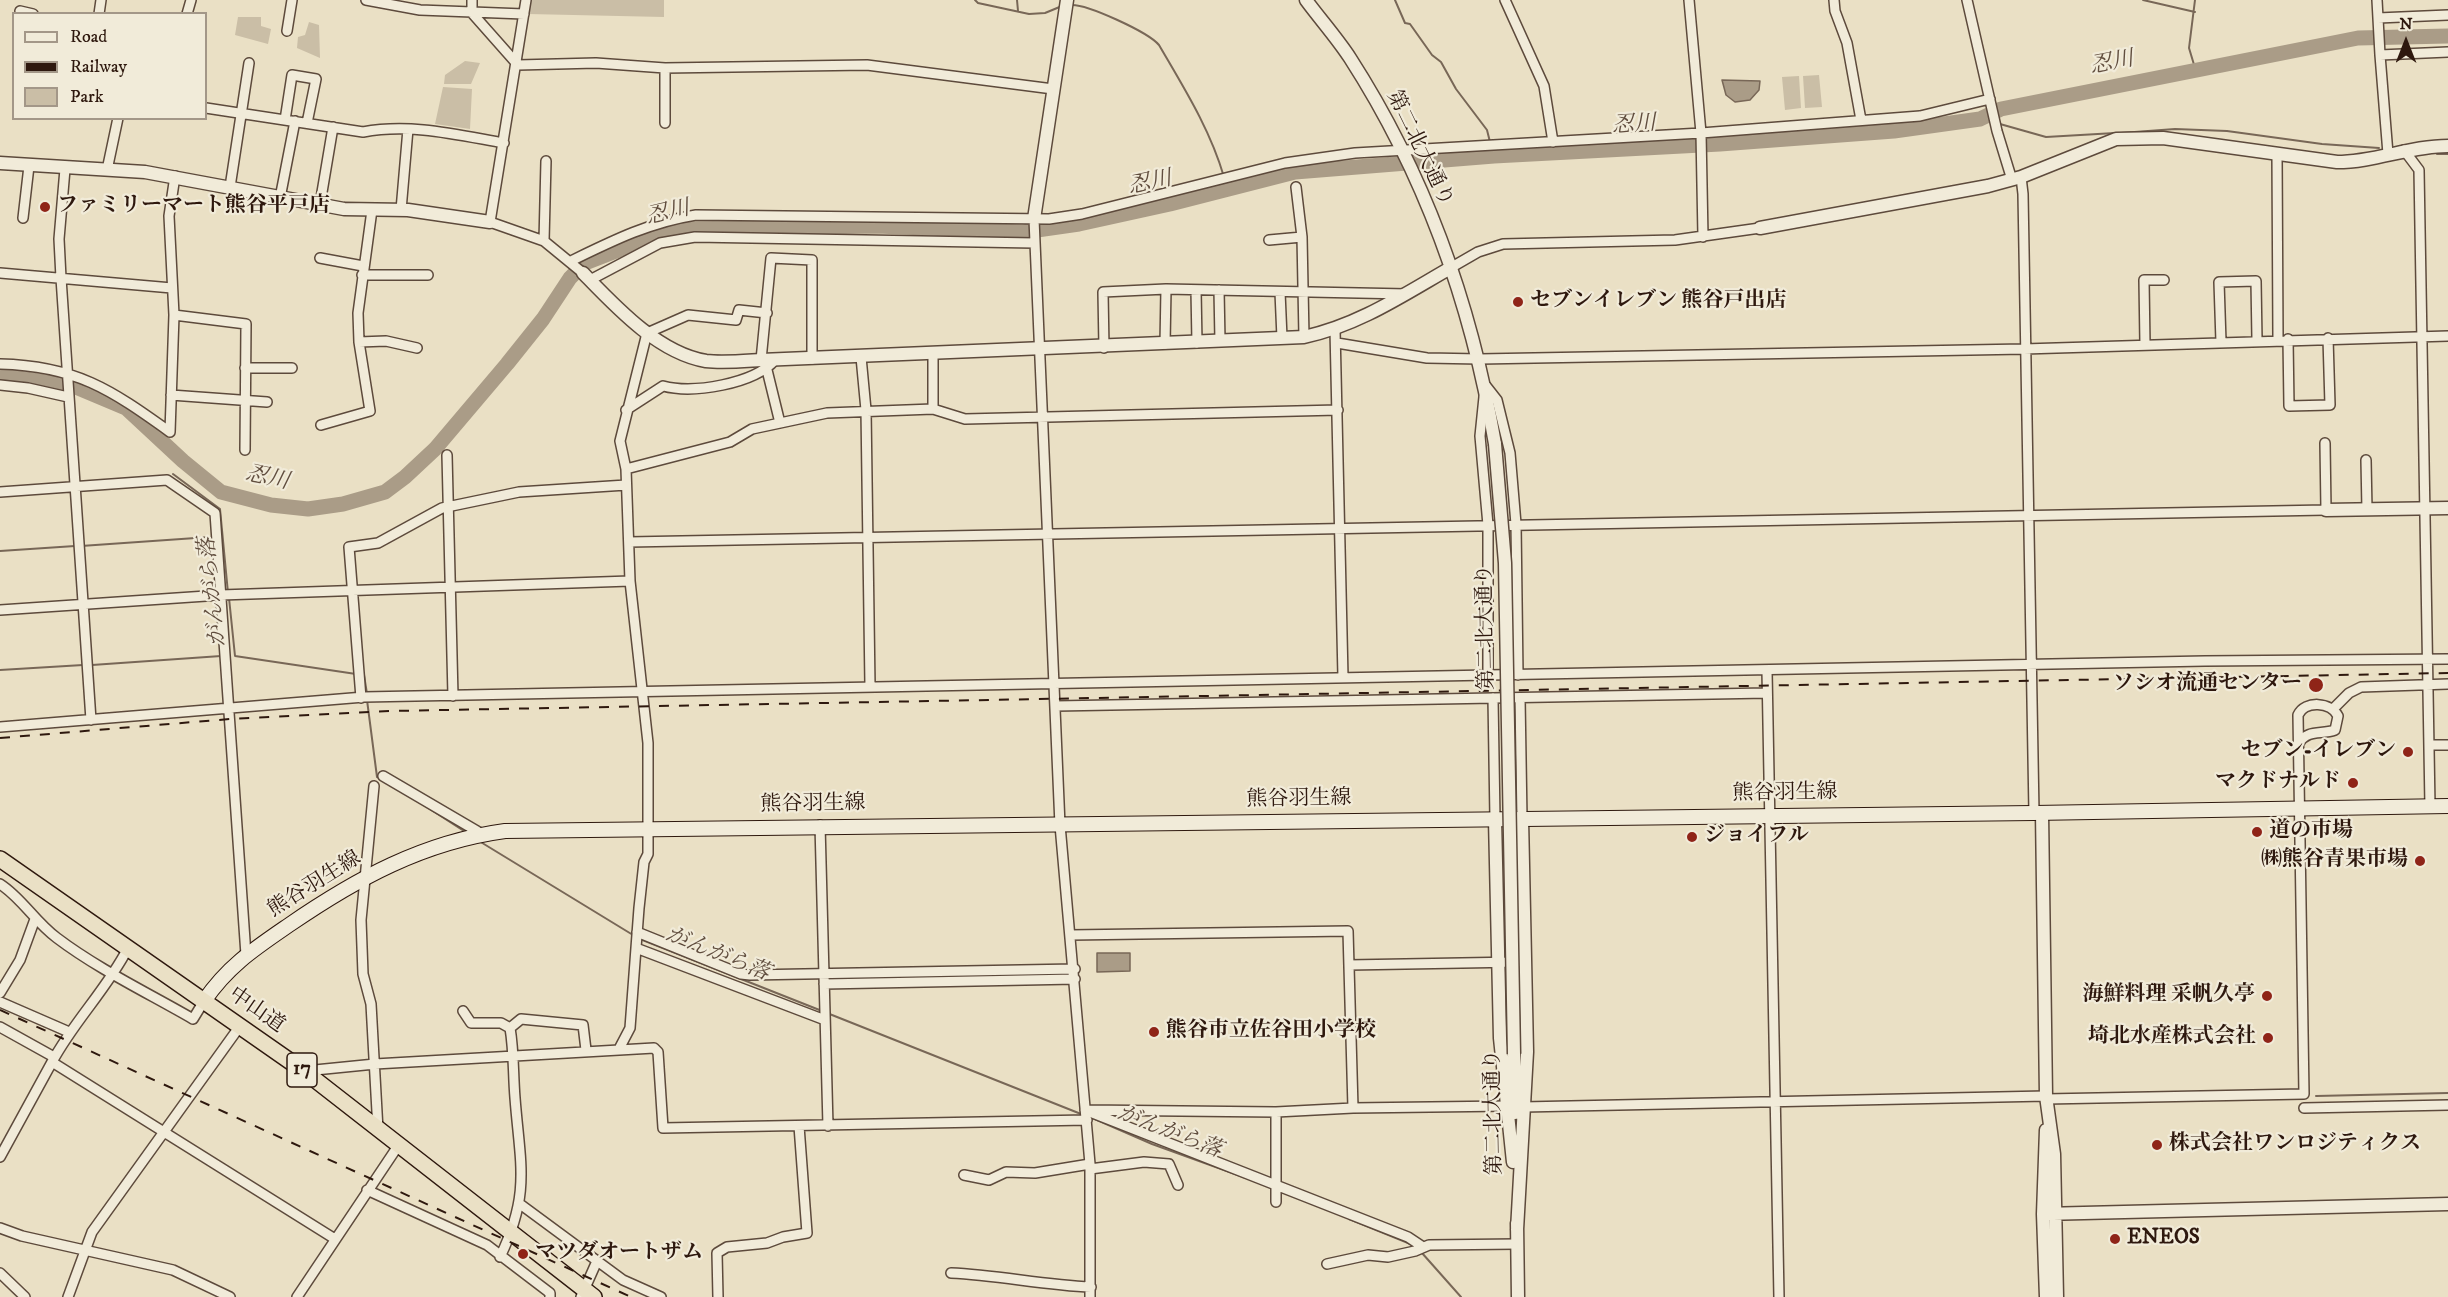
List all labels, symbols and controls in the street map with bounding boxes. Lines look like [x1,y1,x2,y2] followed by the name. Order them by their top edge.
[12,12,207,120] legend
[2376,12,2436,72] north arrow
[2399,14,2413,34] text: N
[70,26,107,48] text: Road
[2088,47,2136,81] water label: 忍川
[70,56,127,78] text: Railway
[70,86,104,108] text: Park
[1380,87,1458,211] street label: 第二北大通り
[1611,111,1657,141] water label: 忍川
[1126,167,1174,201] water label: 忍川
[57,194,330,220] place label: ファミリーマート熊谷平戸店
[644,196,692,232] water label: 忍川
[38,200,52,214] marker: ファミリーマート熊谷平戸店
[1530,289,1787,315] place label: セブンイレブン 熊谷戸出店
[1511,295,1525,309] marker: セブンイレブン 熊谷戸出店
[243,462,291,496] water label: 忍川
[195,536,233,648] water label: がんがら落
[1473,564,1501,690] street label: 第二北大通り
[2113,672,2302,698] place label: ソシオ流通センター
[2307,676,2325,694] marker: ソシオ流通センター
[2240,739,2396,765] place label: セブン-イレブン
[2401,745,2415,759] marker: セブン-イレブン
[2215,770,2341,796] place label: マクドナルド
[2346,776,2360,790] marker: マクドナルド
[1732,780,1838,808] street label: 熊谷羽生線
[1246,786,1352,814] street label: 熊谷羽生線
[760,791,866,819] street label: 熊谷羽生線
[2269,819,2353,845] place label: 道の市場
[1704,824,1809,850] place label: ジョイフル
[2250,825,2264,839] marker: 道の市場
[1685,830,1699,844] marker: ジョイフル
[264,846,366,924] street label: 熊谷羽生線
[2261,848,2408,874] place label: ㈱熊谷青果市場
[2413,854,2427,868] marker: ㈱熊谷青果市場
[661,922,773,988] water label: がんがら落
[223,983,289,1039] street label: 中山道
[2082,983,2255,1009] place label: 海鮮料理 采帆久亭
[2260,989,2274,1003] marker: 海鮮料理 采帆久亭
[1166,1019,1376,1045] place label: 熊谷市立佐谷田小学校
[1147,1025,1161,1039] marker: 熊谷市立佐谷田小学校
[2088,1025,2256,1051] place label: 埼北水産株式会社
[2261,1031,2275,1045] marker: 埼北水産株式会社
[1481,1049,1509,1175] street label: 第二北大通り
[287,1053,317,1087] road number: 17
[1113,1101,1225,1165] water label: がんがら落
[2169,1132,2421,1158] place label: 株式会社ワンロジティクス
[2150,1138,2164,1152] marker: 株式会社ワンロジティクス
[2127,1226,2200,1252] place label: ENEOS
[2108,1232,2122,1246] marker: ENEOS
[535,1241,703,1267] place label: マツダオートザム
[516,1247,530,1261] marker: マツダオートザム

